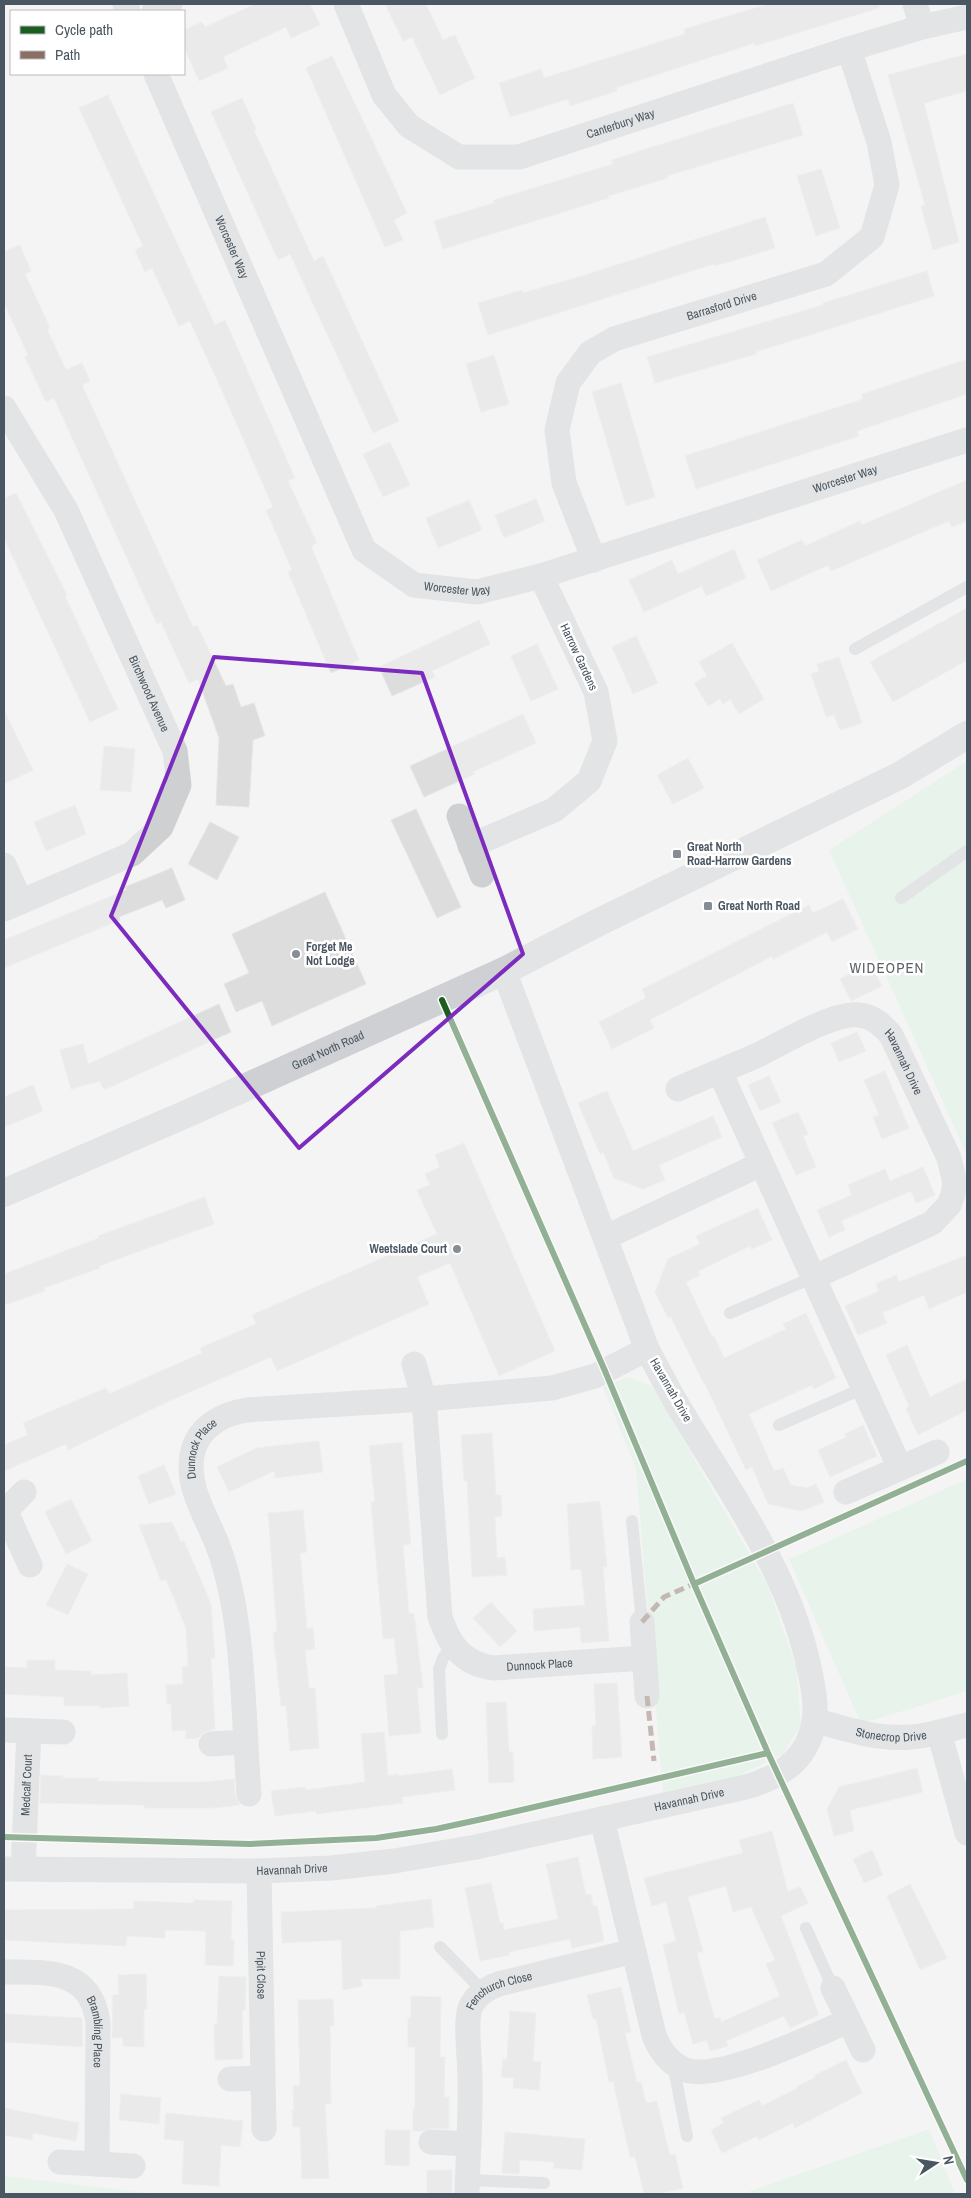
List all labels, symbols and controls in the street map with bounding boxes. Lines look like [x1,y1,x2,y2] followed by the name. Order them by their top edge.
[10,10,185,75] legend
[55,19,113,40] text: Cycle path
[55,44,80,65] text: Path
[584,105,657,142] street label: Canterbury Way
[211,213,252,281] street label: Worcester Way
[685,288,759,324] street label: Barrasford Drive
[811,461,879,497] street label: Worcester Way
[423,578,492,600] street label: Worcester Way
[556,621,602,693] street label: Harrow Gardens
[125,653,173,734] street label: Birchwood Avenue
[687,839,792,869] place label: Great North Road-Harrow Gardens
[671,848,683,860] marker: Great North Road-Harrow Gardens
[718,898,800,914] place label: Great North Road
[702,900,714,912] marker: Great North Road
[306,939,355,969] place label: Forget Me Not Lodge
[290,948,302,960] marker: Forget Me Not Lodge
[850,957,924,978] district label: WIDEOPEN
[881,1025,926,1097] street label: Havannah Drive
[289,1027,367,1074] street label: Great North Road
[370,1241,448,1257] place label: Weetslade Court
[451,1243,463,1255] marker: Weetslade Court
[646,1355,696,1425] street label: Havannah Drive
[183,1415,220,1480] street label: Dunnock Place
[506,1655,573,1675] street label: Dunnock Place
[854,1724,928,1746] street label: Stonecrop Drive
[17,1754,36,1816] street label: Medcalf Court
[653,1784,726,1815] street label: Havannah Drive
[256,1860,328,1879] street label: Havannah Drive
[253,1951,269,1999] street label: Pipit Close
[462,1968,534,2013] street label: Fenchurch Close
[83,1993,106,2068] street label: Brambling Place
[911,2138,961,2188] north arrow
[939,2154,958,2166] text: N

